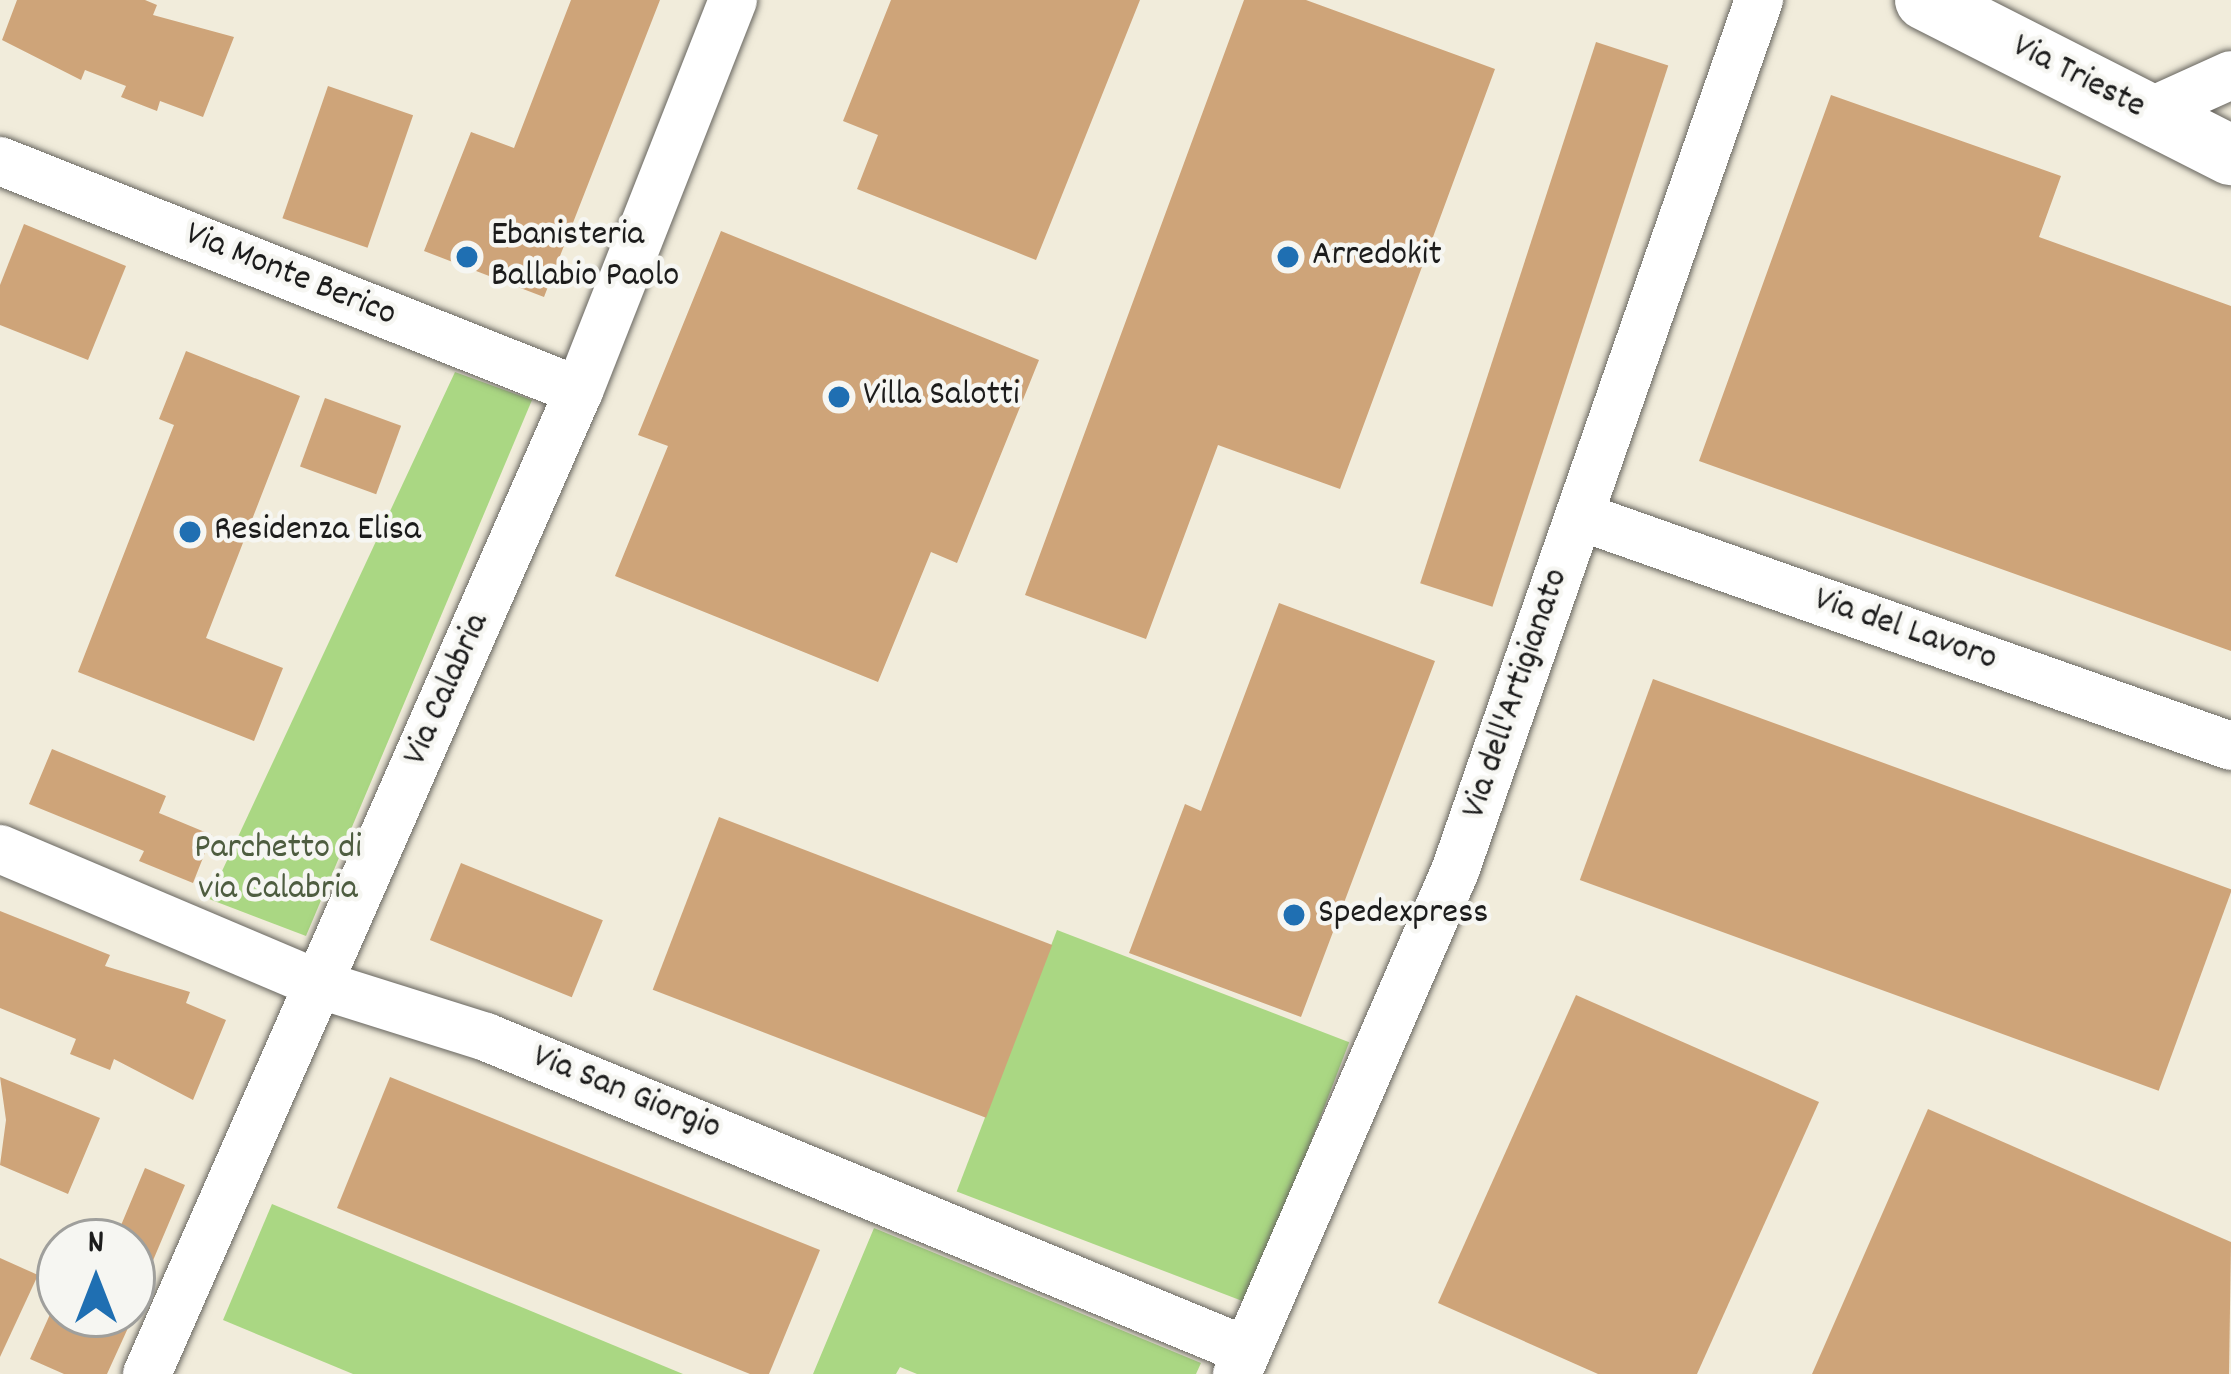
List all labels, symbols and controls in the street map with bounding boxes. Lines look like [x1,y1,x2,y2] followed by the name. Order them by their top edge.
[2004,26,2152,130] street label: Via Trieste
[178,214,402,338] street label: Via Monte Berico
[491,214,679,299] place label: Ebanisteria Ballabio Paolo
[1312,235,1442,279] place label: Arredokit
[454,244,480,270] marker: Ebanisteria Ballabio Paolo
[1275,244,1301,270] marker: Arredokit
[863,375,1020,419] place label: Villa Salotti
[826,384,852,410] marker: Villa Salotti
[214,510,421,554] place label: Residenza Elisa
[177,519,203,545] marker: Residenza Elisa
[1454,564,1580,824] street label: Via dell'Artigianato
[1808,580,2002,682] street label: Via del Lavoro
[395,607,501,773] street label: Via Calabria
[194,827,362,912] park label: Parchetto di via Calabria
[1318,893,1488,937] place label: Spedexpress
[1281,902,1307,928] marker: Spedexpress
[526,1037,726,1151] street label: Via San Giorgio
[36,1218,156,1338] north arrow
[88,1221,104,1268] text: N

